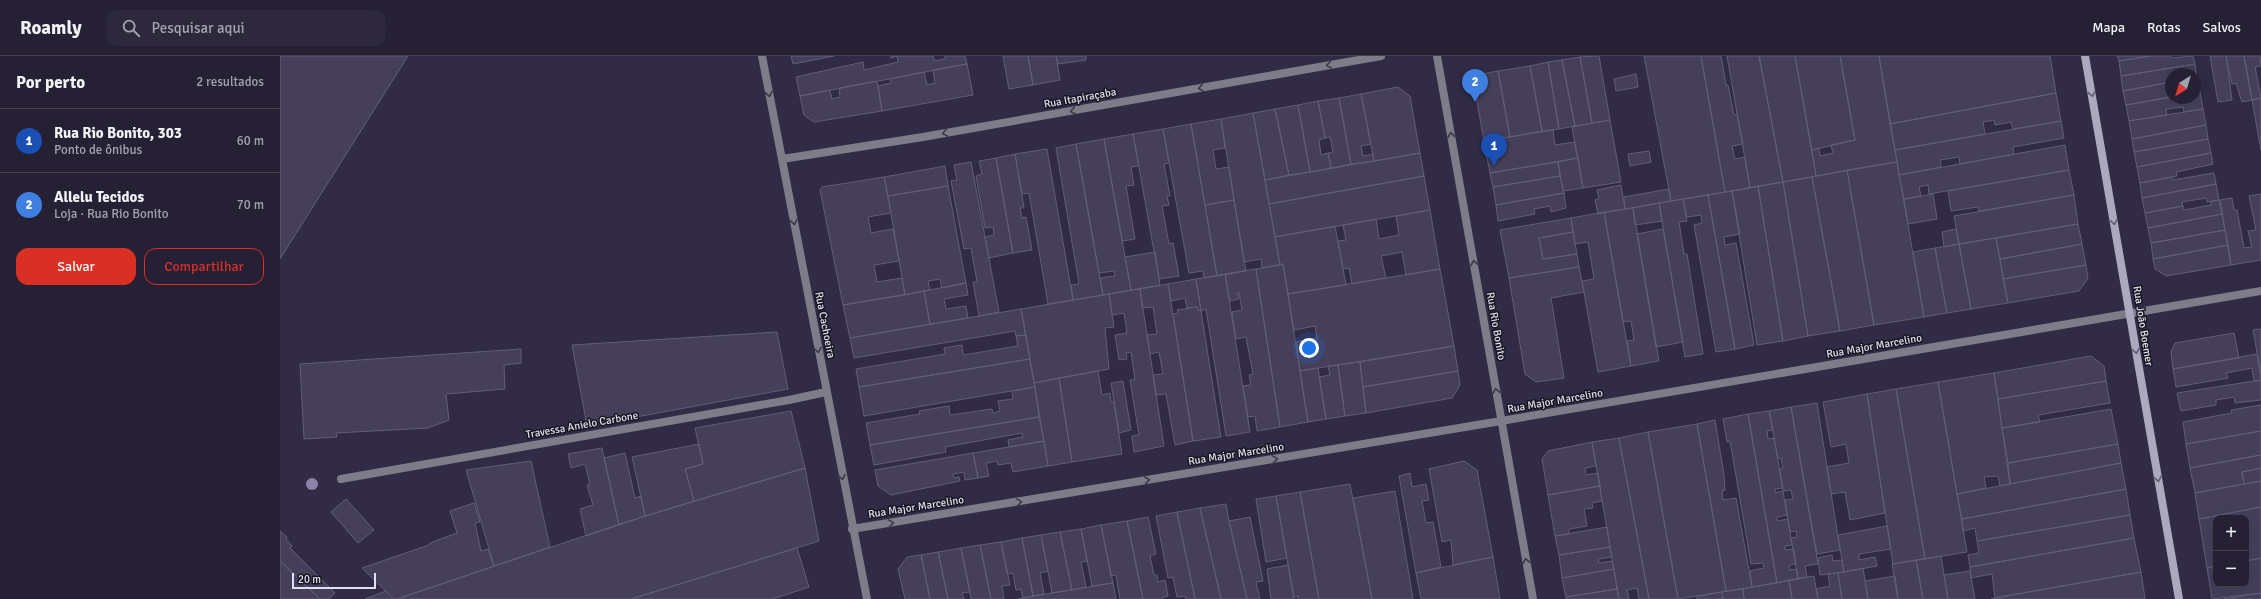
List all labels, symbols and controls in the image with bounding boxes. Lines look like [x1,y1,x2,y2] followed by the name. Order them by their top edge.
[106,10,386,46] search box
[20,16,82,40] text: Roamly
[120,17,142,39] icon: search
[152,19,245,37] text: Pesquisar aqui
[2092,19,2125,36] text: Mapa
[2147,19,2181,36] text: Rotas
[2203,19,2241,36] text: Salvos
[1326,60,1332,69] one-way arrow
[2165,68,2201,104] north arrow
[1462,69,1488,102] pin: 2
[16,72,85,93] text: Por perto
[196,74,264,90] text: 2 resultados
[1198,83,1204,92] one-way arrow
[1043,85,1118,111] street label: Rua Itapiraçaba
[765,91,773,97] one-way arrow
[2087,91,2096,98] one-way arrow
[1070,106,1076,114] one-way arrow
[54,124,182,142] text: Rua Rio Bonito, 303
[942,129,948,137] one-way arrow
[1447,132,1456,138] one-way arrow
[25,133,33,149] text: 1
[237,133,264,149] text: 60 m
[1481,133,1507,166] pin: 1
[54,142,142,158] text: Ponto de ônibus
[54,188,144,206] text: Allelu Tecidos
[25,197,33,213] text: 2
[237,197,264,213] text: 70 m
[54,206,169,222] text: Loja · Rua Rio Bonito
[789,219,798,225] one-way arrow
[2109,219,2118,226] one-way arrow
[16,248,136,285] button: Salvar
[144,248,264,285] button: Compartilhar
[1470,260,1478,266] one-way arrow
[2130,285,2156,367] street label: Rua João Boemer
[812,291,838,360] street label: Rua Cachoeira
[1484,291,1508,361] street label: Rua Rio Bonito
[1825,331,1923,361] street label: Rua Major Marcelino
[1299,338,1319,358] your location
[814,346,822,353] one-way arrow
[2131,348,2139,354] one-way arrow
[1506,386,1604,416] street label: Rua Major Marcelino
[1492,388,1501,394] one-way arrow
[525,409,639,441] street label: Travessa Anielo Carbone
[1187,440,1285,468] street label: Rua Major Marcelino
[1272,455,1279,464] one-way arrow
[838,474,846,480] one-way arrow
[1144,476,1150,485] one-way arrow
[2153,476,2162,482] one-way arrow
[867,493,965,521] street label: Rua Major Marcelino
[1016,498,1022,506] one-way arrow
[2213,515,2249,587] map controls
[2213,515,2249,551] button: +
[888,519,894,528] one-way arrow
[2213,551,2249,587] button: −
[1522,557,1531,564] one-way arrow
[292,571,376,590] scale bar
[298,573,321,586] text: 20 m

